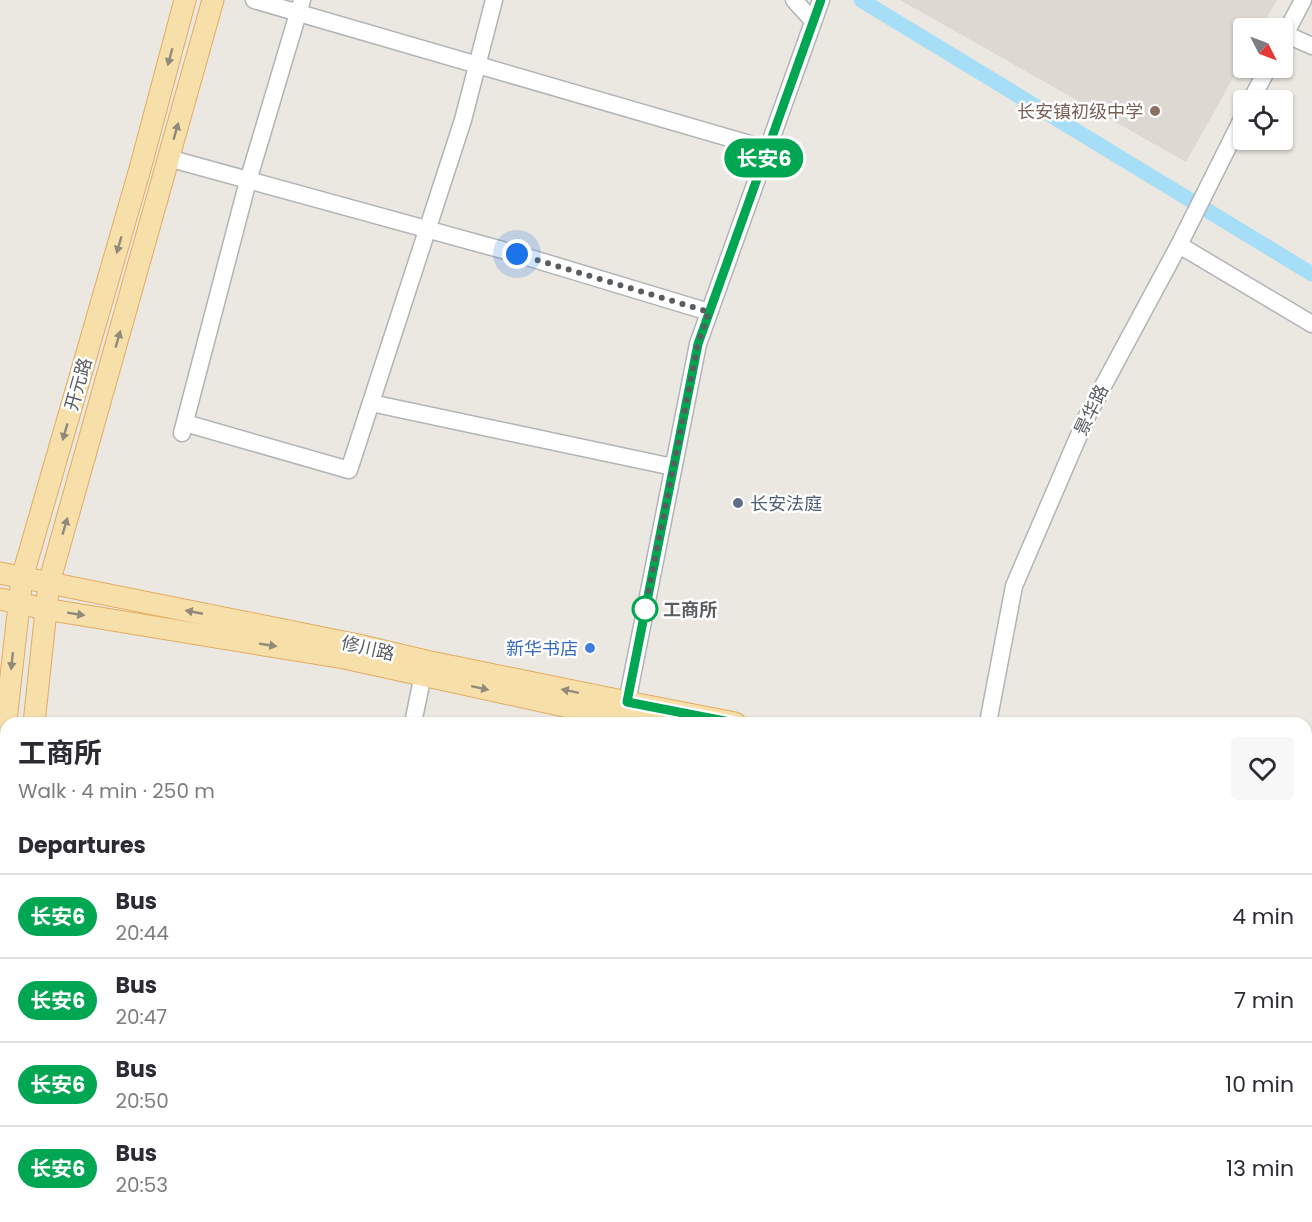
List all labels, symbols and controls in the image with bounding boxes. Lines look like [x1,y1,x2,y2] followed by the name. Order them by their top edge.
[1233,18,1293,78] north arrow
[1233,18,1293,150] map controls
[165,48,174,66] one-way arrow
[1233,90,1293,150] button: locate
[1017,99,1143,124] place label: 长安镇初级中学
[1148,104,1162,118] marker: 长安镇初级中学
[172,122,181,140] one-way arrow
[730,138,798,178] line badge: 长安6
[736,144,792,173] text: 长安6
[114,236,123,254] one-way arrow
[502,239,532,269] your location
[113,330,123,348] one-way arrow
[59,355,97,413] street label: 开元路
[1068,380,1114,440] street label: 景华路
[59,423,69,441] one-way arrow
[750,491,822,516] place label: 长安法庭
[731,496,745,510] marker: 长安法庭
[61,517,70,535] one-way arrow
[632,596,658,622] marker: 工商所
[663,597,717,622] place label: 工商所
[185,606,203,616] one-way arrow
[67,610,86,619] one-way arrow
[339,630,397,666] street label: 修川路
[506,636,578,661] place label: 新华书店
[259,641,278,650] one-way arrow
[583,641,597,655] marker: 新华书店
[7,652,17,671] one-way arrow
[471,684,490,693] one-way arrow
[560,686,579,695] one-way arrow
[18,734,102,773] text: 工商所
[1231,737,1294,800] button: heart
[18,777,215,805] text: Walk · 4 min · 250 m
[18,830,146,861] text: Departures
[115,886,157,917] text: Bus
[1232,901,1294,932] text: 4 min
[30,902,85,931] text: 长安6
[115,919,169,947] text: 20:44
[115,970,157,1001] text: Bus
[1234,985,1294,1016] text: 7 min
[30,986,85,1015] text: 长安6
[115,1003,167,1031] text: 20:47
[115,1054,157,1085] text: Bus
[1225,1069,1294,1100] text: 10 min
[30,1070,85,1099] text: 长安6
[115,1087,169,1115] text: 20:50
[115,1138,157,1169] text: Bus
[1226,1153,1294,1184] text: 13 min
[30,1154,85,1183] text: 长安6
[115,1171,168,1199] text: 20:53

